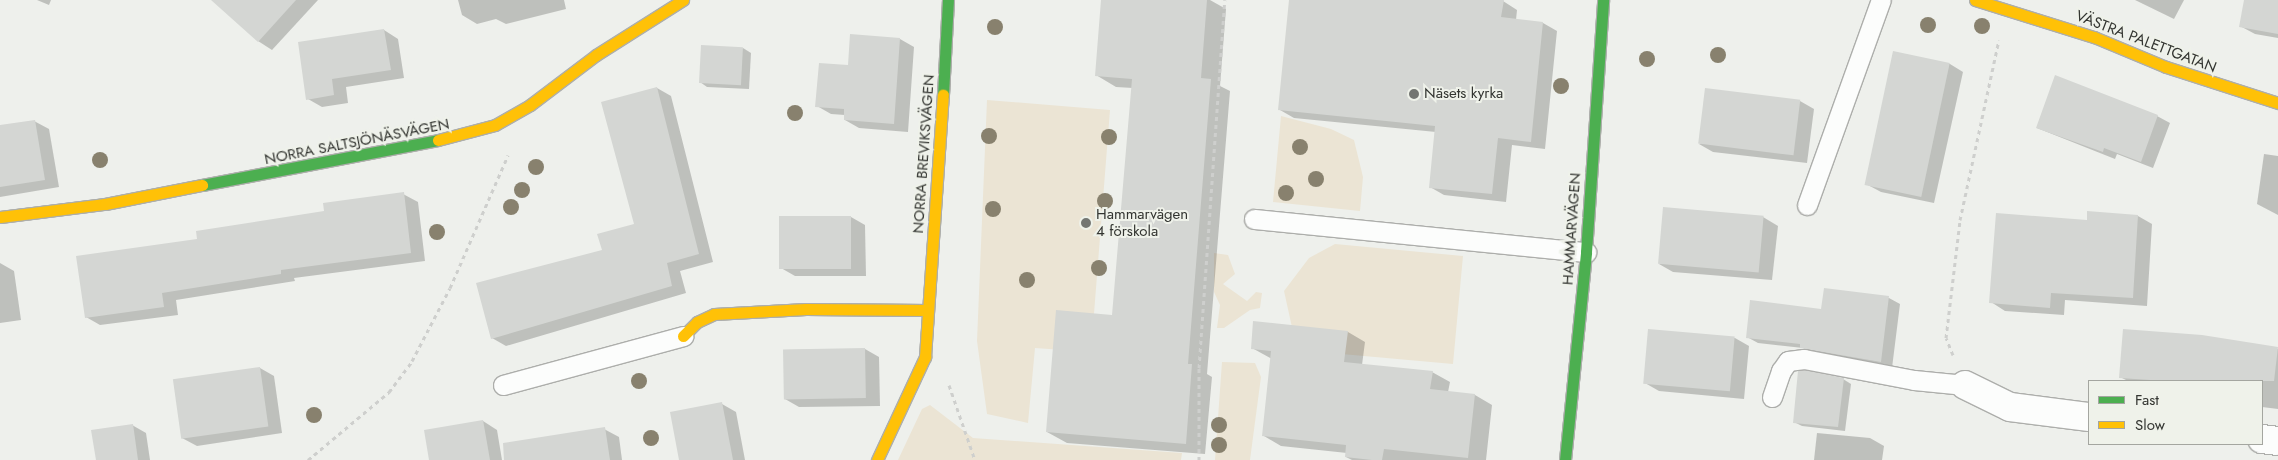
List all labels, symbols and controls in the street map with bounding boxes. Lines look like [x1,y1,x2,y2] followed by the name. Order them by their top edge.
[2073,7,2219,77] street label: VÄSTRA PALETTGATAN
[909,74,939,234] street label: NORRA BREVIKSVÄGEN
[1424,85,1503,103] place label: Näsets kyrka
[1408,88,1420,100] marker: Näsets kyrka
[263,115,451,169] street label: NORRA SALTSJÖNÄSVÄGEN
[1559,172,1585,286] street label: HAMMARVÄGEN
[1096,205,1188,240] place label: Hammarvägen 4 förskola
[1080,217,1092,229] marker: Hammarvägen 4 förskola
[2088,380,2263,445] legend
[2135,389,2159,411] text: Fast
[2135,414,2165,436] text: Slow

